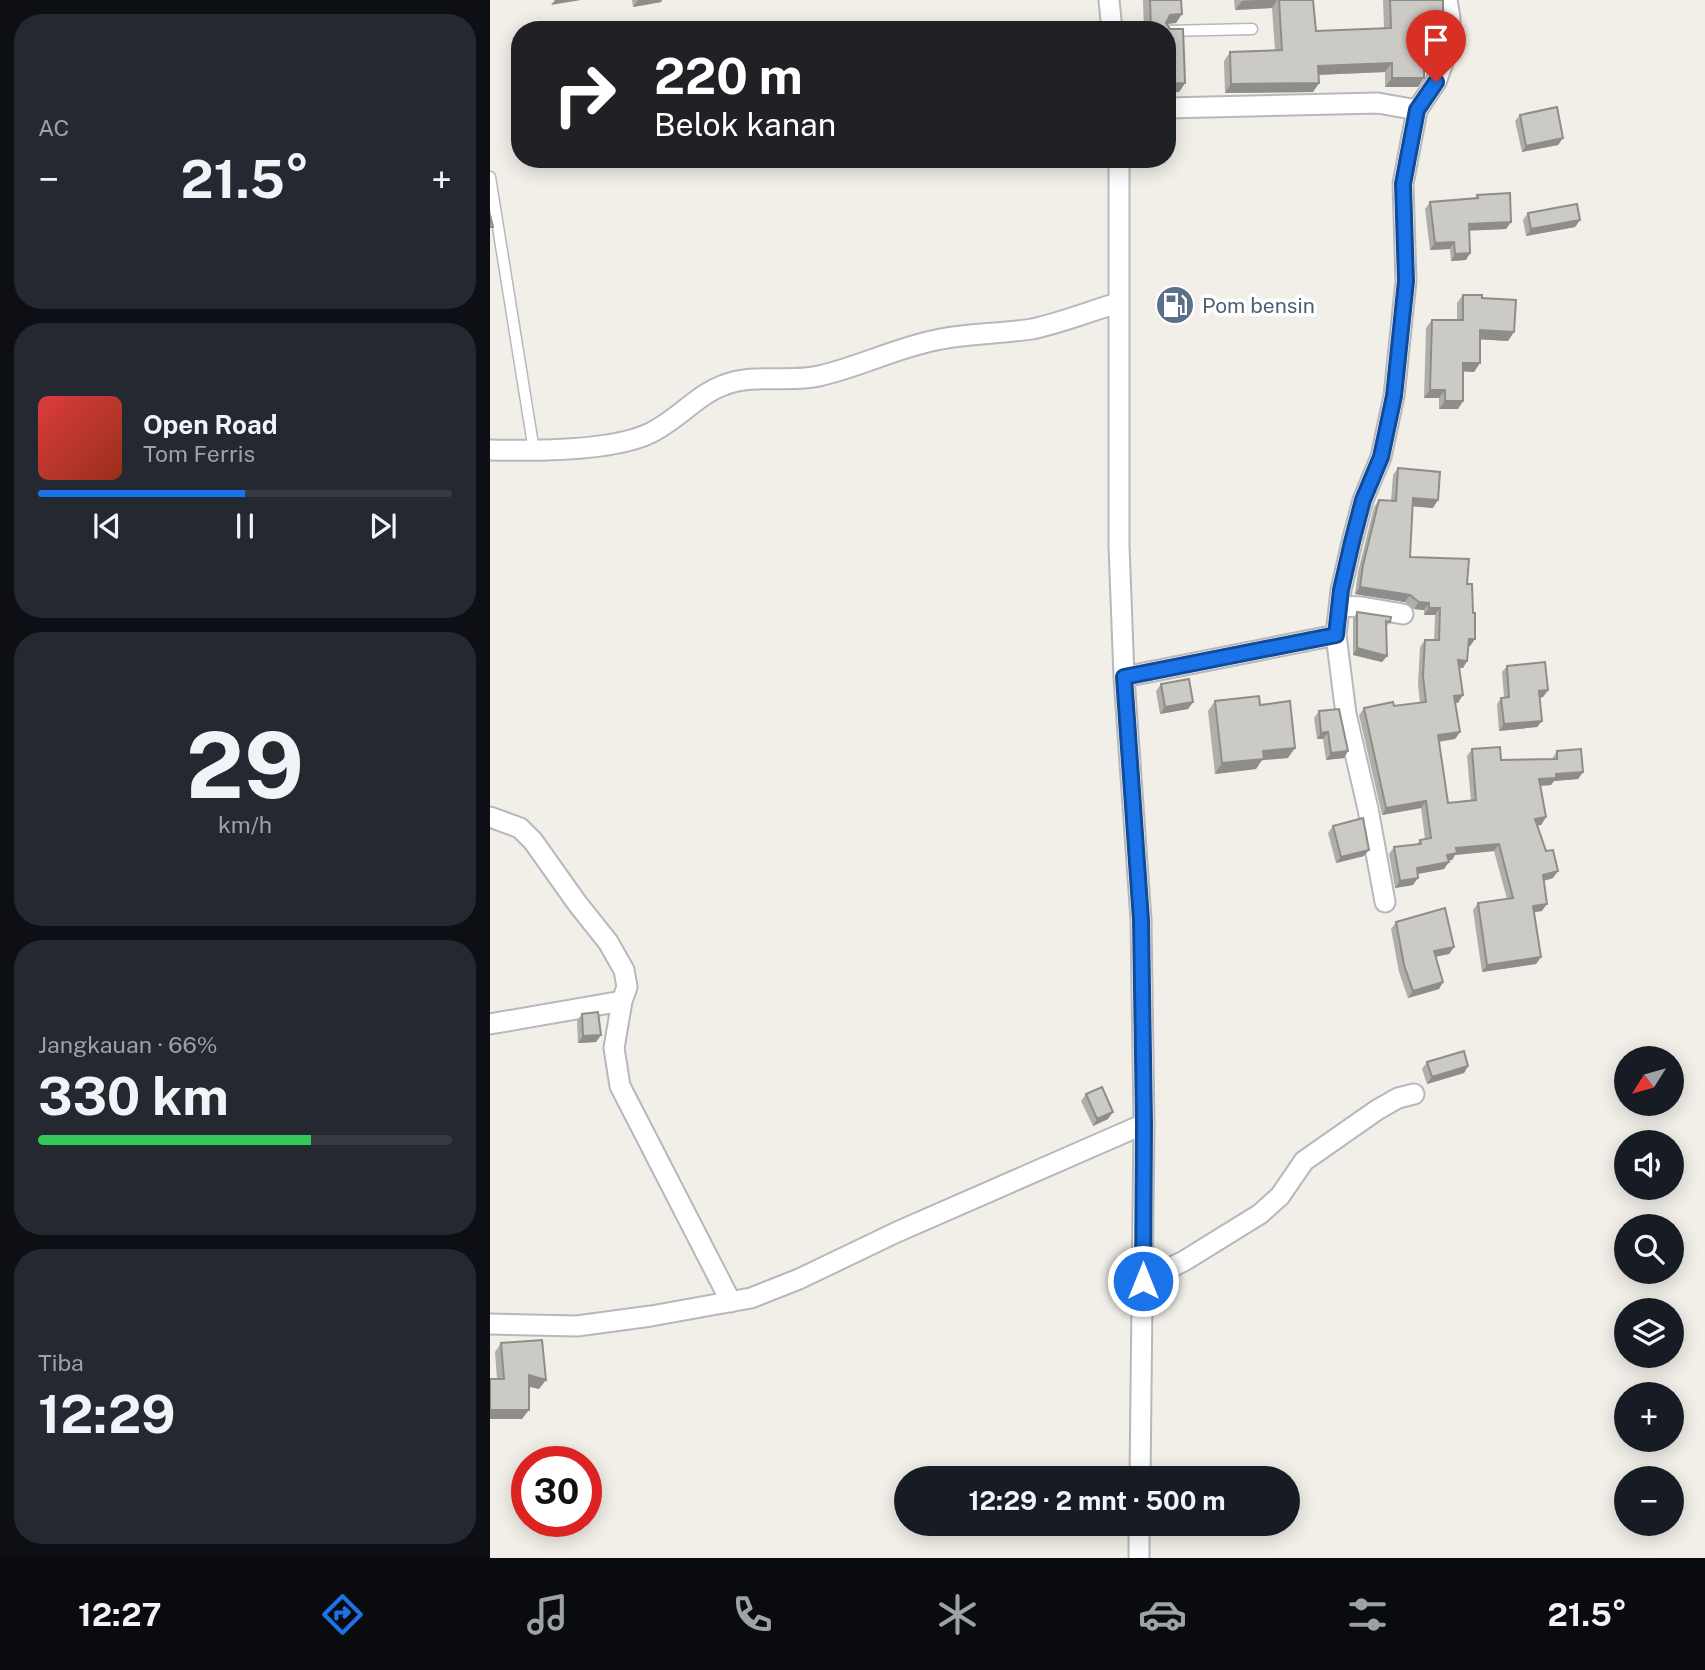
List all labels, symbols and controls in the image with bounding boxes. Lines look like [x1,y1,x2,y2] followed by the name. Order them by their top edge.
[1406,10,1466,82] pin
[1417,21,1455,59] icon: arrive
[654,47,803,105] text: 220 m
[539,49,630,140] icon: right
[654,106,836,143] text: Belok kanan
[38,114,69,141] text: AC
[180,149,310,210] text: 21.5°
[38,157,59,202] text: −
[431,157,452,202] text: +
[1154,284,1196,326] fuel station icon: Pom bensin
[1202,293,1315,318] place label: Pom bensin
[143,409,278,440] text: Open Road
[143,440,255,467] text: Tom Ferris
[88,507,126,545] icon: previous
[226,507,264,545] icon: pause
[364,507,402,545] icon: next
[186,712,304,818] text: 29
[218,811,272,838] text: km/h
[38,1031,218,1058] text: Jangkauan · 66%
[1614,1046,1684,1116] north arrow
[1614,1046,1684,1536] map controls
[38,1066,229,1127] text: 330 km
[1614,1130,1684,1200] button: sound
[1614,1214,1684,1284] button: search
[1106,1244,1180,1318] position arrow
[1614,1298,1684,1368] button: layers
[38,1349,84,1376] text: Tiba
[1614,1382,1684,1452] button: +
[38,1384,176,1445] text: 12:29
[511,1446,602,1537] speed limit sign: 30
[1614,1466,1684,1536] button: −
[968,1485,1226,1516] text: 12:29 · 2 mnt · 500 m
[318,1590,367,1639] icon: directions
[523,1590,572,1639] icon: music
[728,1590,777,1639] icon: phone
[933,1590,982,1639] icon: climate
[1138,1590,1187,1639] icon: car
[1343,1590,1392,1639] icon: filters
[78,1596,162,1633] text: 12:27
[1548,1596,1627,1633] text: 21.5°

